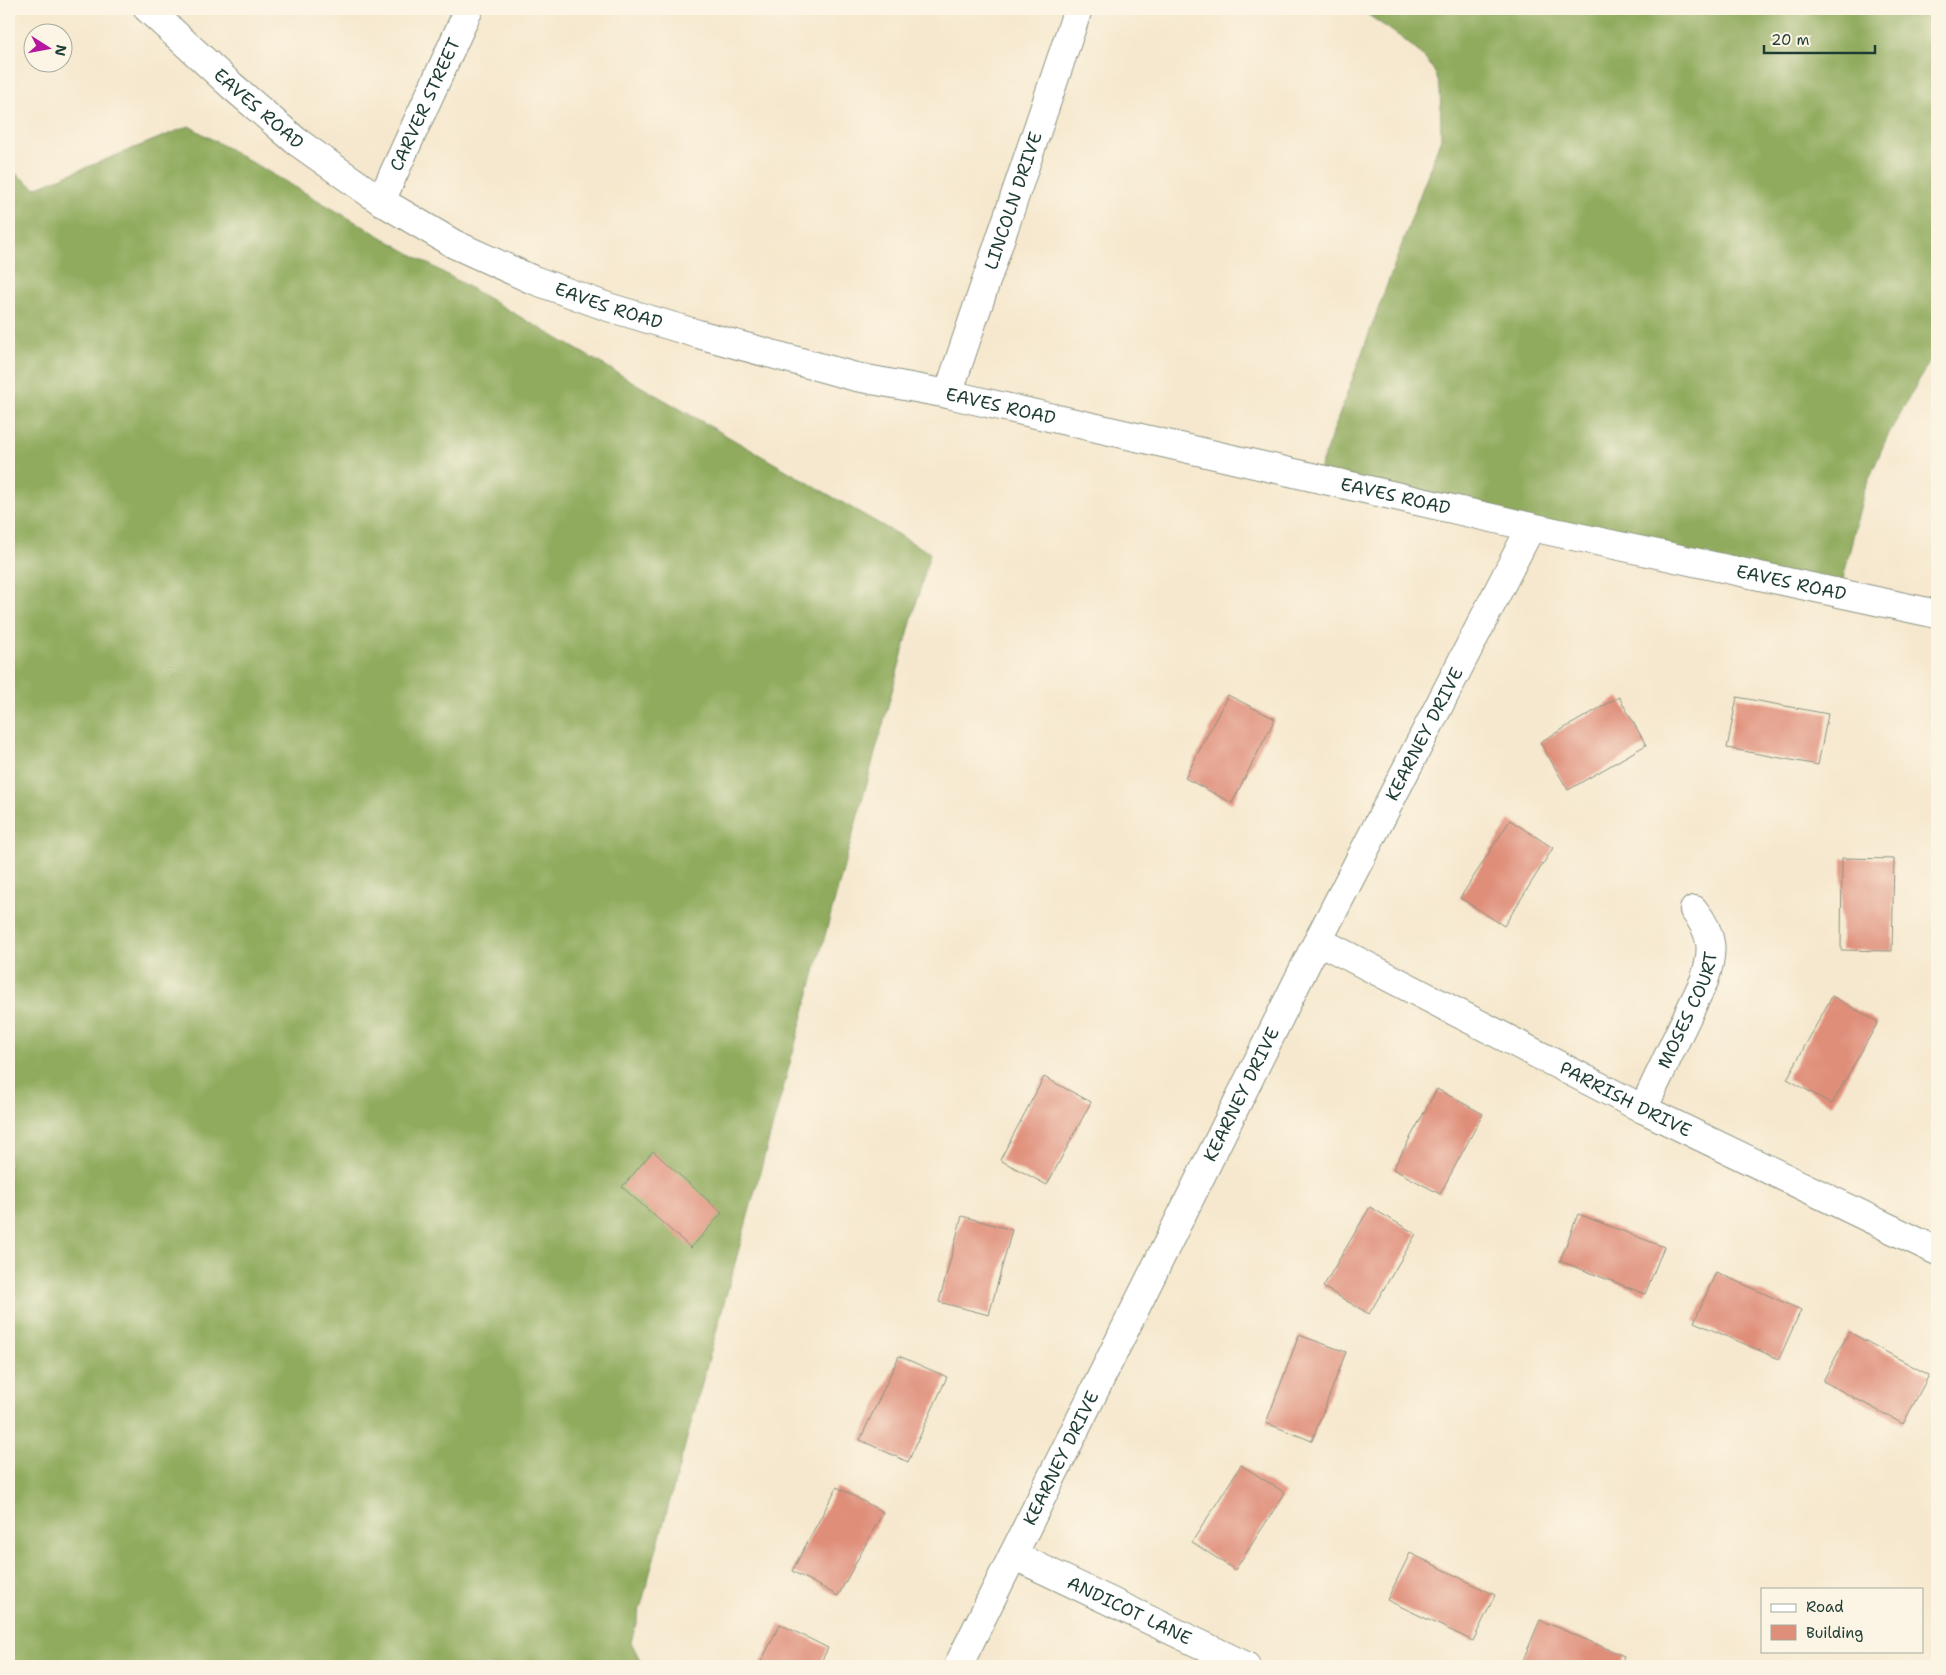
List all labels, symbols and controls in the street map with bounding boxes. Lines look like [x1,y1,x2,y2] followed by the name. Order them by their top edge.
[22,22,72,72] north arrow
[1764,22,1875,54] scale bar
[1771,30,1810,50] text: 20 m
[384,34,466,175] street label: CARVER STREET
[51,43,71,58] text: N
[208,63,309,155] street label: EAVES ROAD
[979,129,1048,273] street label: LINCOLN DRIVE
[552,277,666,335] street label: EAVES ROAD
[943,382,1058,430] street label: EAVES ROAD
[1338,472,1453,520] street label: EAVES ROAD
[1734,559,1849,606] street label: EAVES ROAD
[1380,663,1469,805] street label: KEARNEY DRIVE
[1652,950,1723,1073] street label: MOSES COURT
[1198,1023,1285,1166] street label: KEARNEY DRIVE
[1555,1056,1695,1143] street label: PARRISH DRIVE
[1018,1387,1104,1529] street label: KEARNEY DRIVE
[1063,1571,1196,1650] street label: ANDICOT LANE
[1761,1588,1924,1652] legend
[1806,1597,1844,1617] text: Road
[1806,1623,1863,1643] text: Building

